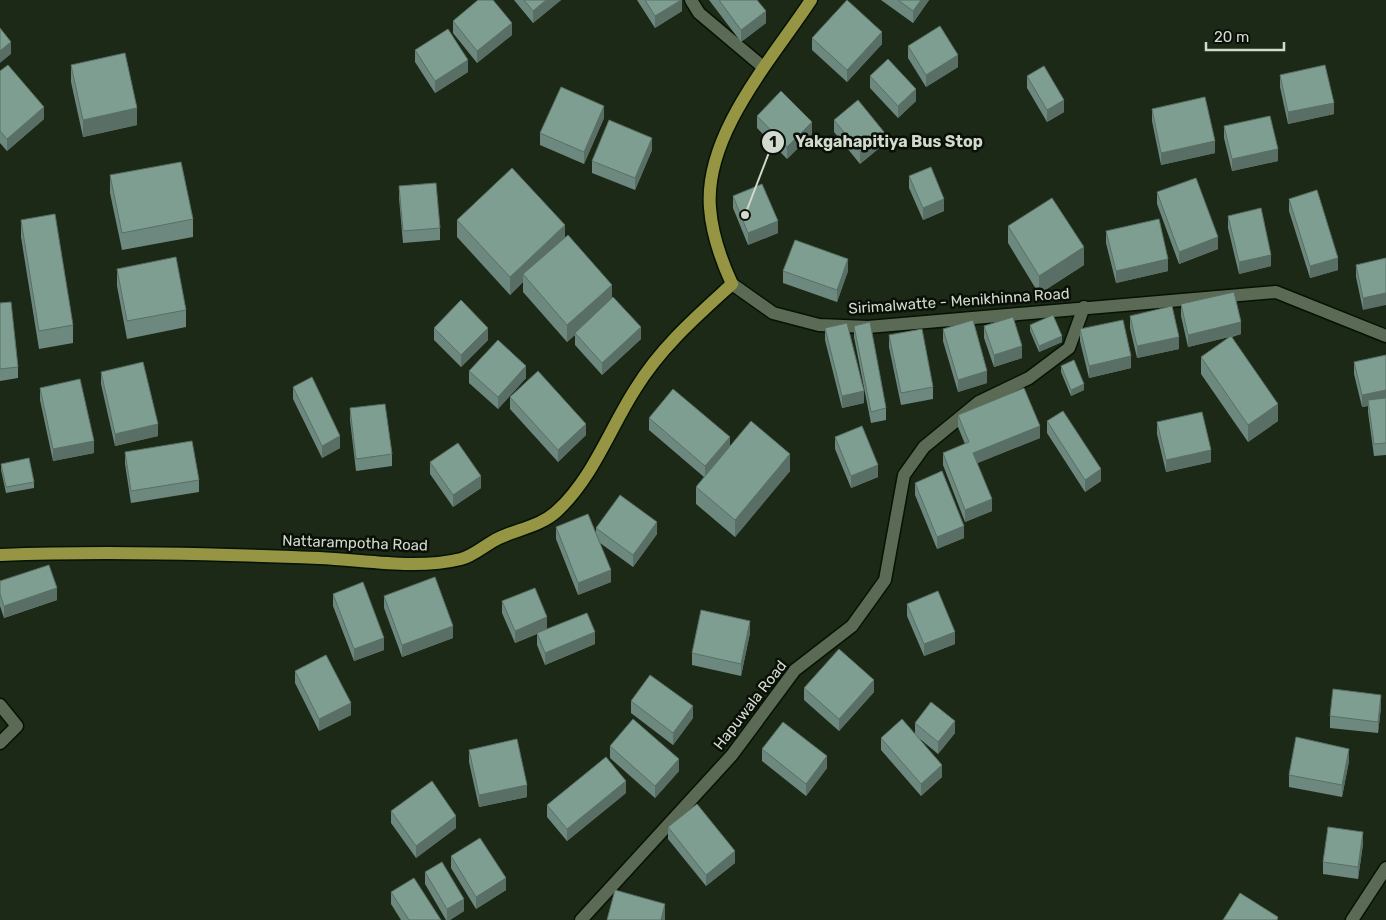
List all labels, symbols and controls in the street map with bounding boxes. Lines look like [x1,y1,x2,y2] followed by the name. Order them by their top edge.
[1206,20,1284,52] scale bar
[1214,28,1249,46] text: 20 m
[761,126,993,157] callout: Yakgahapitiya Bus Stop
[795,132,983,151] text: Yakgahapitiya Bus Stop
[769,133,777,151] text: 1
[848,284,1070,318] street label: Sirimalwatte - Menikhinna Road
[282,531,428,555] street label: Nattarampotha Road
[710,657,790,753] street label: Hapuwala Road

